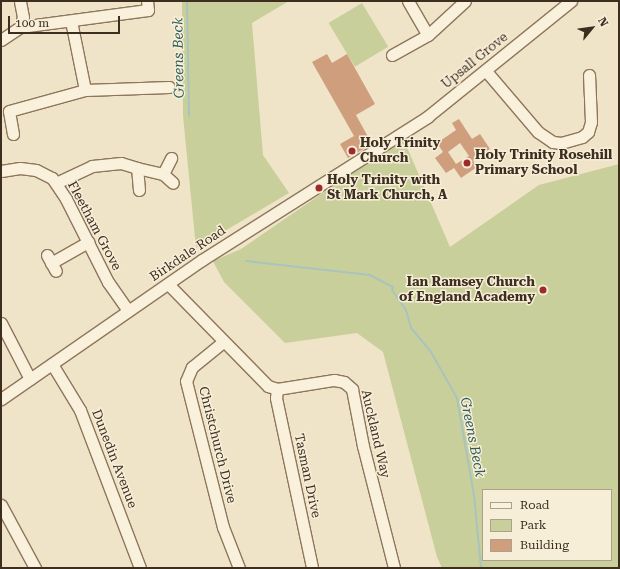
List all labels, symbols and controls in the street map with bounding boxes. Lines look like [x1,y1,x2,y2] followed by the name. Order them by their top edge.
[10,8,122,34] scale bar
[572,8,612,48] north arrow
[595,15,611,29] text: N
[15,16,49,30] text: 100 m
[169,17,187,99] water label: Greens Beck
[439,30,511,92] street label: Upsall Grove
[360,136,440,167] place label: Holy Trinity Church
[347,146,357,156] marker: Holy Trinity Church
[475,148,612,179] place label: Holy Trinity Rosehill Primary School
[462,158,472,168] marker: Holy Trinity Rosehill Primary School
[327,173,447,204] place label: Holy Trinity with St Mark Church, A
[64,179,124,273] street label: Fleetham Grove
[314,183,324,193] marker: Holy Trinity with St Mark Church, A
[147,223,229,285] street label: Birkdale Road
[399,275,535,306] place label: Ian Ramsey Church of England Academy
[538,285,548,295] marker: Ian Ramsey Church of England Academy
[195,385,239,505] street label: Christchurch Drive
[357,388,393,480] street label: Auckland Way
[457,396,489,478] water label: Greens Beck
[88,407,140,511] street label: Dunedin Avenue
[290,433,324,519] street label: Tasman Drive
[482,489,612,561] legend
[520,498,549,512] text: Road
[520,518,546,532] text: Park
[520,538,569,552] text: Building

